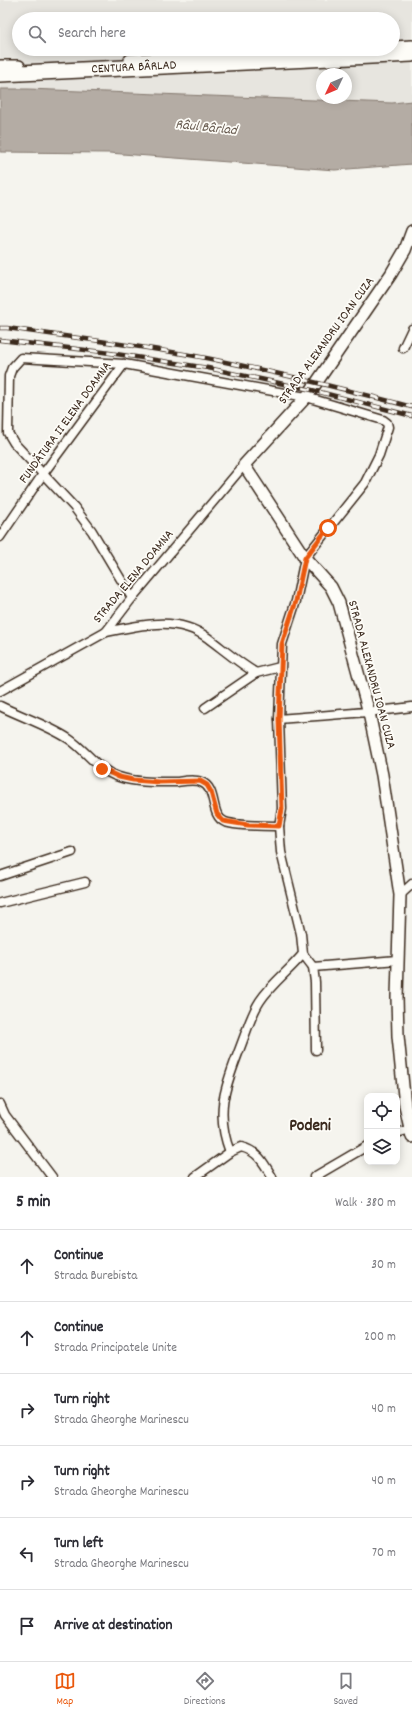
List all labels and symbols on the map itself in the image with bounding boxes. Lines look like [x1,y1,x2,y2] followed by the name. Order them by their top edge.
[91,56,177,79] street label: CENTURA BÂRLAD
[316,68,352,104] north arrow
[174,115,240,141] water label: Râul Bârlad
[274,273,380,409] street label: STRADA ALEXANDRU IOAN CUZA
[15,358,117,488] street label: FUNDĂTURA II ELENA DOAMNA
[319,519,337,537] route start
[89,526,179,628] street label: STRADA ELENA DOAMNA
[342,598,400,752] street label: STRADA ALEXANDRU IOAN CUZA
[93,760,111,778] route end
[289,1115,332,1139] district label: Podeni

